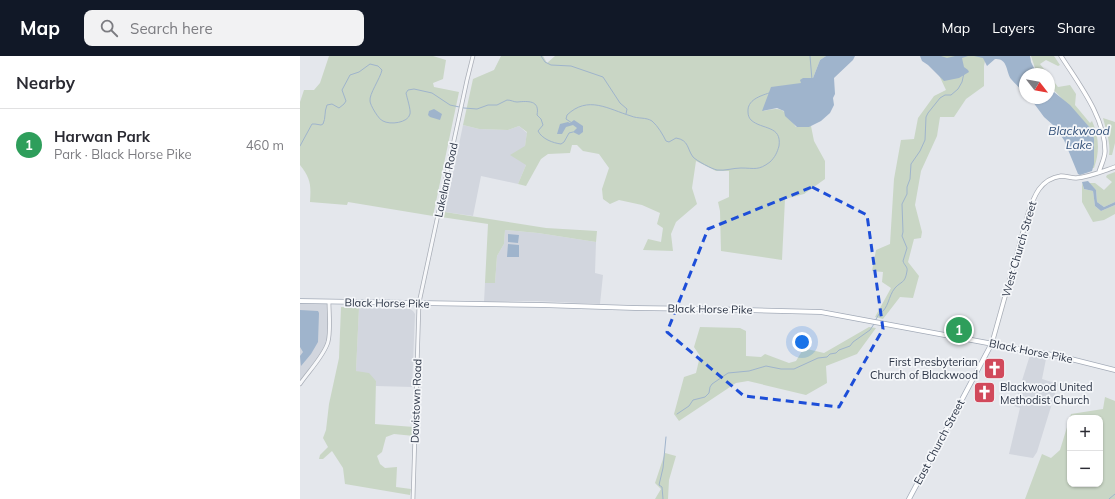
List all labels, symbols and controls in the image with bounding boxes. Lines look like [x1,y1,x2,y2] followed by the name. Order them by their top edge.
[84,10,364,46] search box
[20,16,60,40] text: Map
[98,17,120,39] icon: search
[130,19,213,38] text: Search here
[941,19,970,37] text: Map
[992,19,1035,37] text: Layers
[1057,19,1095,37] text: Share
[1019,68,1055,104] north arrow
[16,72,75,93] text: Nearby
[1048,123,1110,152] water label: Blackwood Lake
[54,127,150,146] text: Harwan Park
[25,137,33,153] text: 1
[246,137,284,153] text: 460 m
[431,141,461,219] street label: Lakeland Road
[54,146,192,162] text: Park · Black Horse Pike
[999,199,1039,299] street label: West Church Street
[344,295,430,311] street label: Black Horse Pike
[667,301,753,317] street label: Black Horse Pike
[946,315,972,345] pin: 1
[792,332,812,352] your location
[988,336,1074,366] street label: Black Horse Pike
[870,355,978,382] place label: First Presbyterian Church of Blackwood
[981,355,1007,381] church icon: First Presbyterian Church of Blackwood
[408,359,424,443] street label: Davistown Road
[972,380,998,406] church icon: Blackwood United Methodist Church
[1000,380,1093,407] place label: Blackwood United Methodist Church
[911,397,967,487] street label: East Church Street
[1067,415,1103,487] map controls
[1067,415,1103,451] button: +
[1067,451,1103,487] button: −

